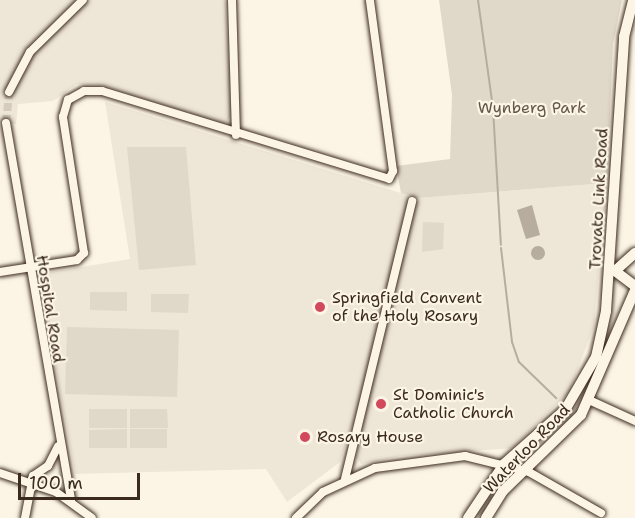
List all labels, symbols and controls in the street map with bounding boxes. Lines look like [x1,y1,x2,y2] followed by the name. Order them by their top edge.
[478,98,586,118] park label: Wynberg Park
[586,128,612,270] street label: Trovato Link Road
[32,254,68,364] street label: Hospital Road
[332,288,482,326] place label: Springfield Convent of the Holy Rosary
[313,300,327,314] marker: Springfield Convent of the Holy Rosary
[393,385,514,423] place label: St Dominic's Catholic Church
[374,397,388,411] marker: St Dominic's Catholic Church
[480,400,574,498] street label: Waterloo Road
[317,427,423,447] place label: Rosary House
[298,430,312,444] marker: Rosary House
[21,461,142,499] scale bar
[29,471,83,495] text: 100 m

